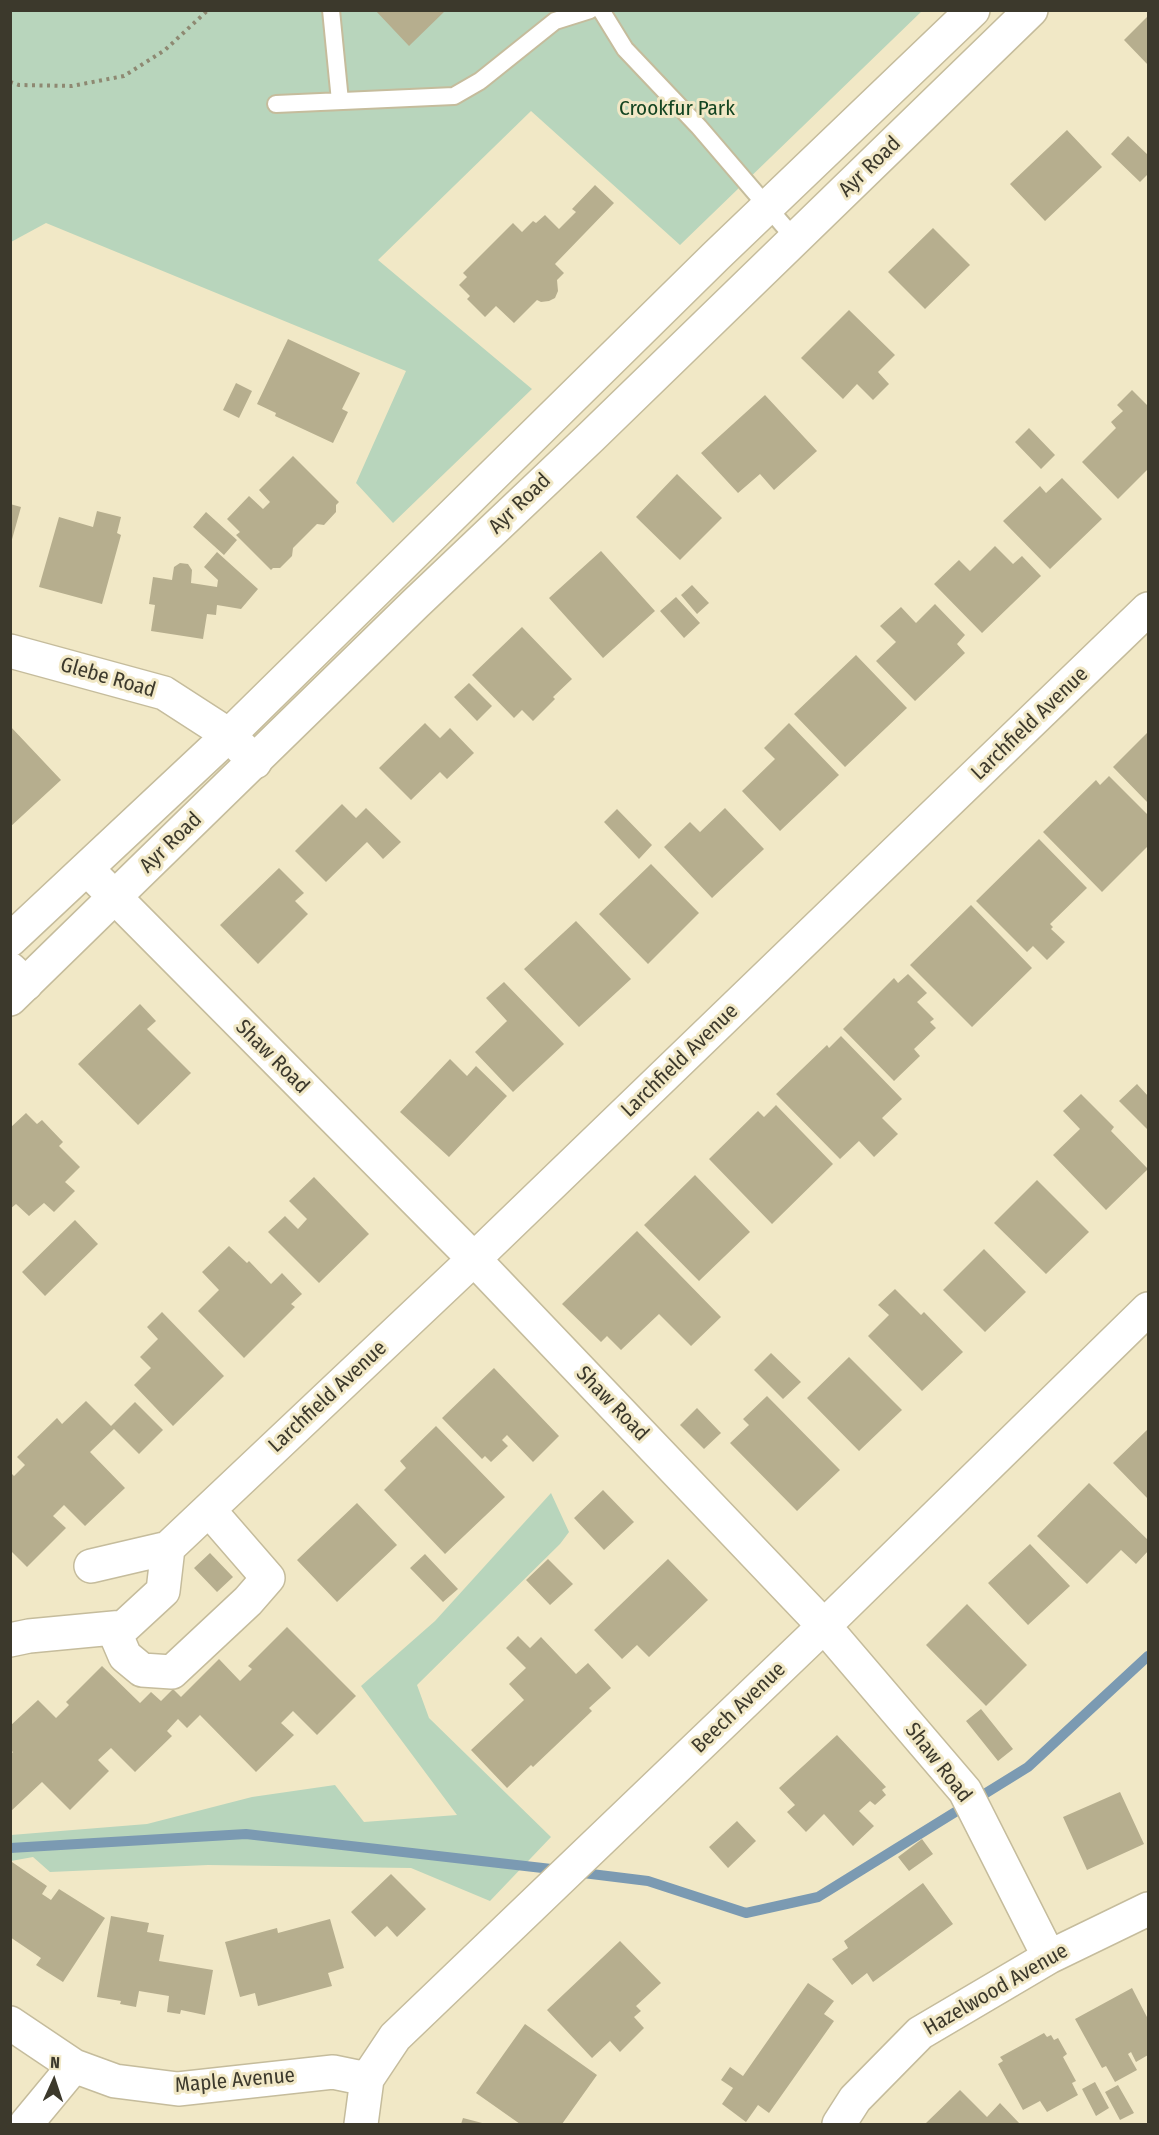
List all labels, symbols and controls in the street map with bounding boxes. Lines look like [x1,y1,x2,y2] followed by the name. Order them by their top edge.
[619,96,735,122] park label: Crookfur Park
[834,131,906,203] street label: Ayr Road
[484,468,556,540] street label: Ayr Road
[57,652,159,704] street label: Glebe Road
[966,662,1094,786] street label: Larchfield Avenue
[135,807,207,879] street label: Ayr Road
[616,999,744,1123] street label: Larchfield Avenue
[230,1015,314,1099] street label: Shaw Road
[264,1336,392,1458] street label: Larchfield Avenue
[570,1361,654,1447] street label: Shaw Road
[687,1657,791,1759] street label: Beech Avenue
[899,1718,977,1808] street label: Shaw Road
[919,1939,1073,2041] street label: Hazelwood Avenue
[24,2051,84,2111] north arrow
[50,2053,60,2072] text: N
[174,2063,296,2099] street label: Maple Avenue

